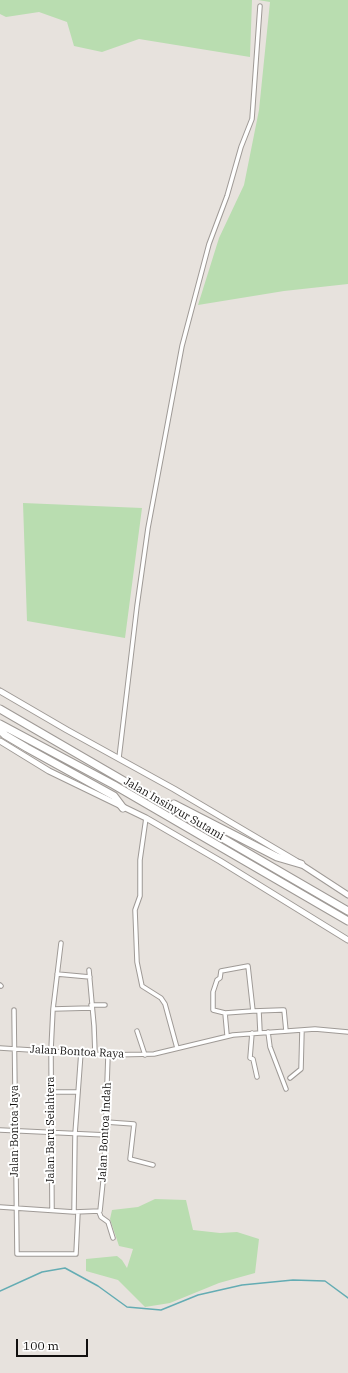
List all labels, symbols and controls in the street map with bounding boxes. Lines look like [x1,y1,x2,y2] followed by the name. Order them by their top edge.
[121,775,227,843] street label: Jalan Insinyur Sutami
[30,1043,124,1061] street label: Jalan Bontoa Raya
[44,1076,58,1184] street label: Jalan Baru Seiahtera
[96,1082,114,1182] street label: Jalan Bontoa Indah
[8,1085,22,1177] street label: Jalan Bontoa Jaya
[18,1331,90,1357] scale bar
[23,1338,59,1353] text: 100 m

